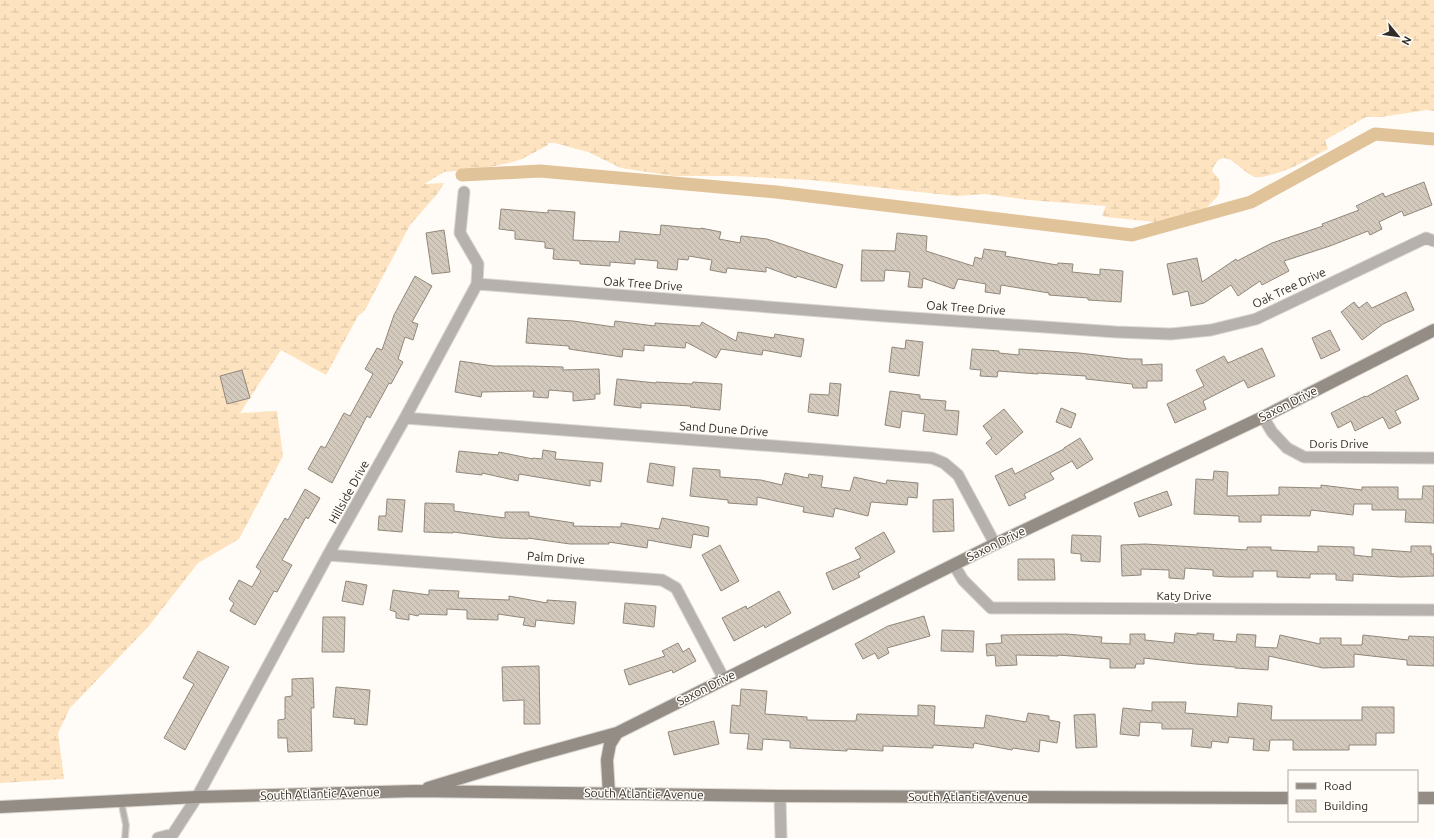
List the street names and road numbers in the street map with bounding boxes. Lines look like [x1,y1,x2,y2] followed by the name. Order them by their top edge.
[1250,265,1328,310] street label: Oak Tree Drive
[603,274,683,293] street label: Oak Tree Drive
[926,298,1006,317] street label: Oak Tree Drive
[1257,383,1319,424] street label: Saxon Drive
[679,419,769,438] street label: Sand Dune Drive
[1309,437,1369,450] street label: Doris Drive
[326,458,371,526] street label: Hillside Drive
[964,524,1027,563] street label: Saxon Drive
[527,549,585,566] street label: Palm Drive
[1156,589,1212,602] street label: Katy Drive
[675,667,737,708] street label: Saxon Drive
[260,785,380,802] street label: South Atlantic Avenue
[584,786,704,801] street label: South Atlantic Avenue
[908,790,1028,803] street label: South Atlantic Avenue

